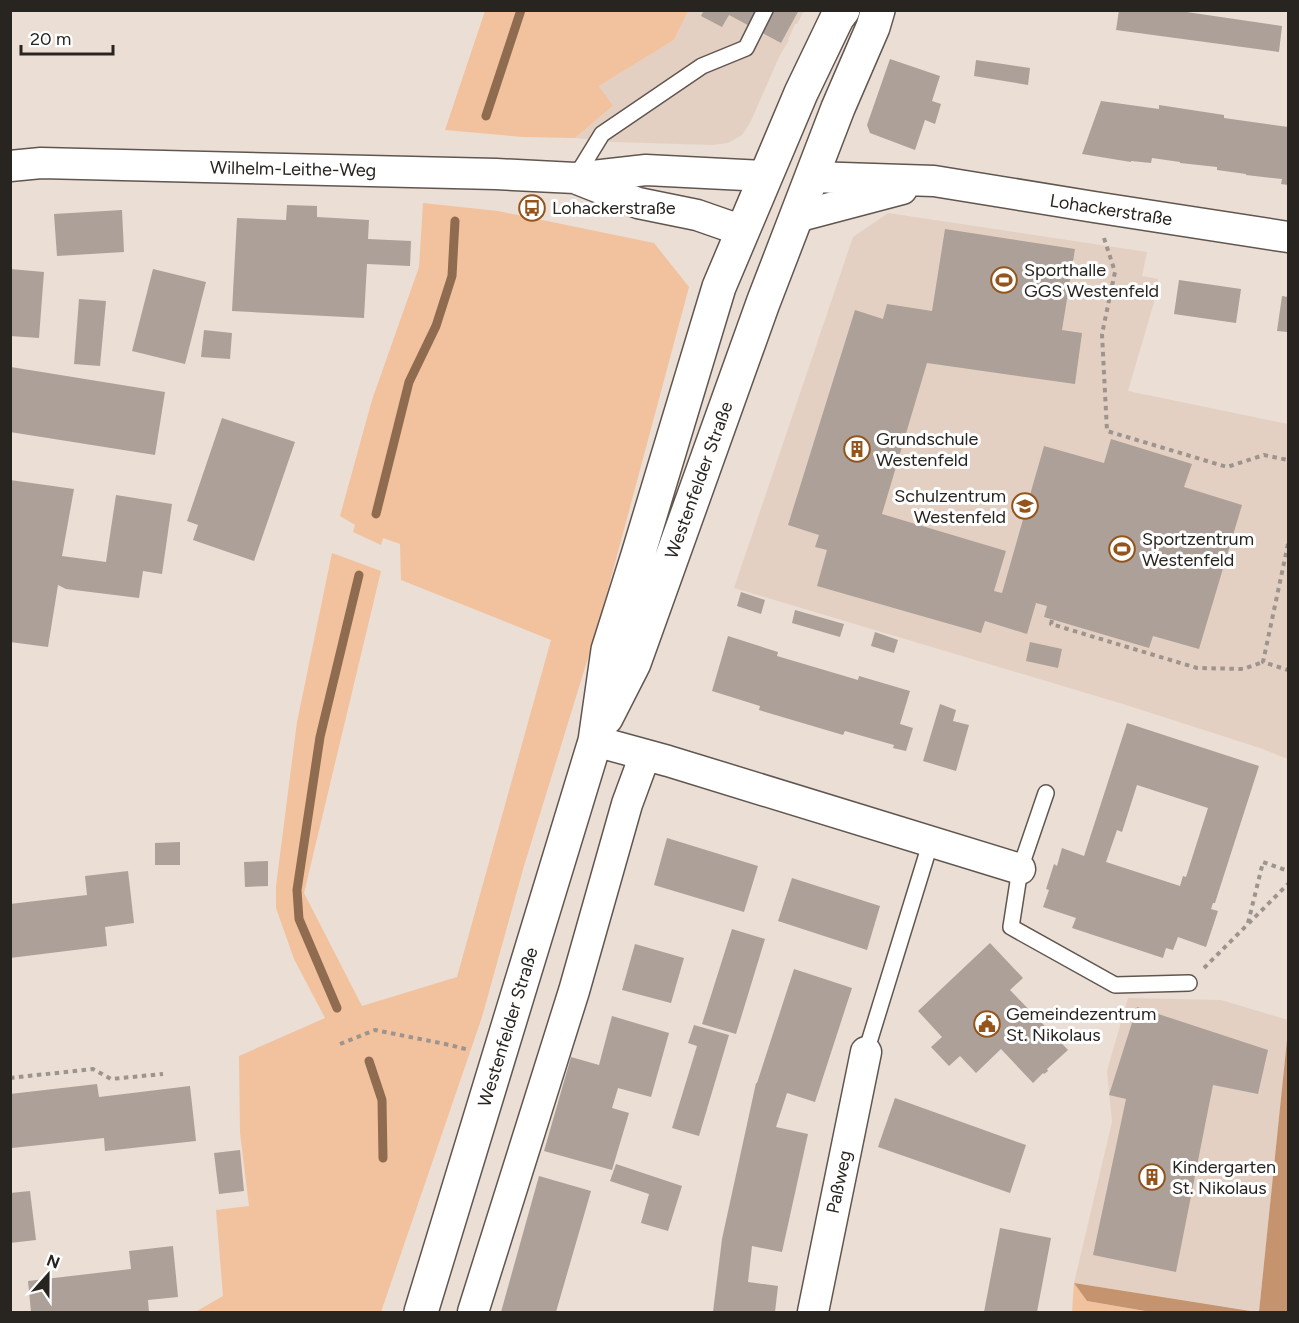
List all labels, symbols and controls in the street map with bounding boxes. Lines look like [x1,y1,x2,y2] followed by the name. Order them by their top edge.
[21,18,112,56] scale bar
[30,28,71,50] text: 20 m
[210,157,376,181] street label: Wilhelm-Leithe-Weg
[1048,189,1174,231] street label: Lohackerstraße
[517,193,547,223] bus stop icon: Lohackerstraße
[552,197,676,219] place label: Lohackerstraße
[1024,259,1159,302] place label: Sporthalle GGS Westenfeld
[989,265,1019,295] sports icon: Sporthalle GGS Westenfeld
[660,398,738,562] street label: Westenfelder Straße
[876,428,979,471] place label: Grundschule Westenfeld
[842,434,872,464] building icon: Grundschule Westenfeld
[894,485,1006,528] place label: Schulzentrum Westenfeld
[1010,491,1040,521] school or university icon: Schulzentrum Westenfeld
[1142,528,1254,571] place label: Sportzentrum Westenfeld
[1107,534,1137,564] sports icon: Sportzentrum Westenfeld
[473,944,543,1109] street label: Westenfelder Straße
[1006,1003,1156,1046] place label: Gemeindezentrum St. Nikolaus
[972,1009,1002,1039] public building icon: Gemeindezentrum St. Nikolaus
[822,1148,856,1216] street label: Paßweg
[1172,1156,1276,1199] place label: Kindergarten St. Nikolaus
[1137,1162,1167,1192] building icon: Kindergarten St. Nikolaus
[18,1245,78,1305] north arrow
[44,1250,62,1273] text: N

